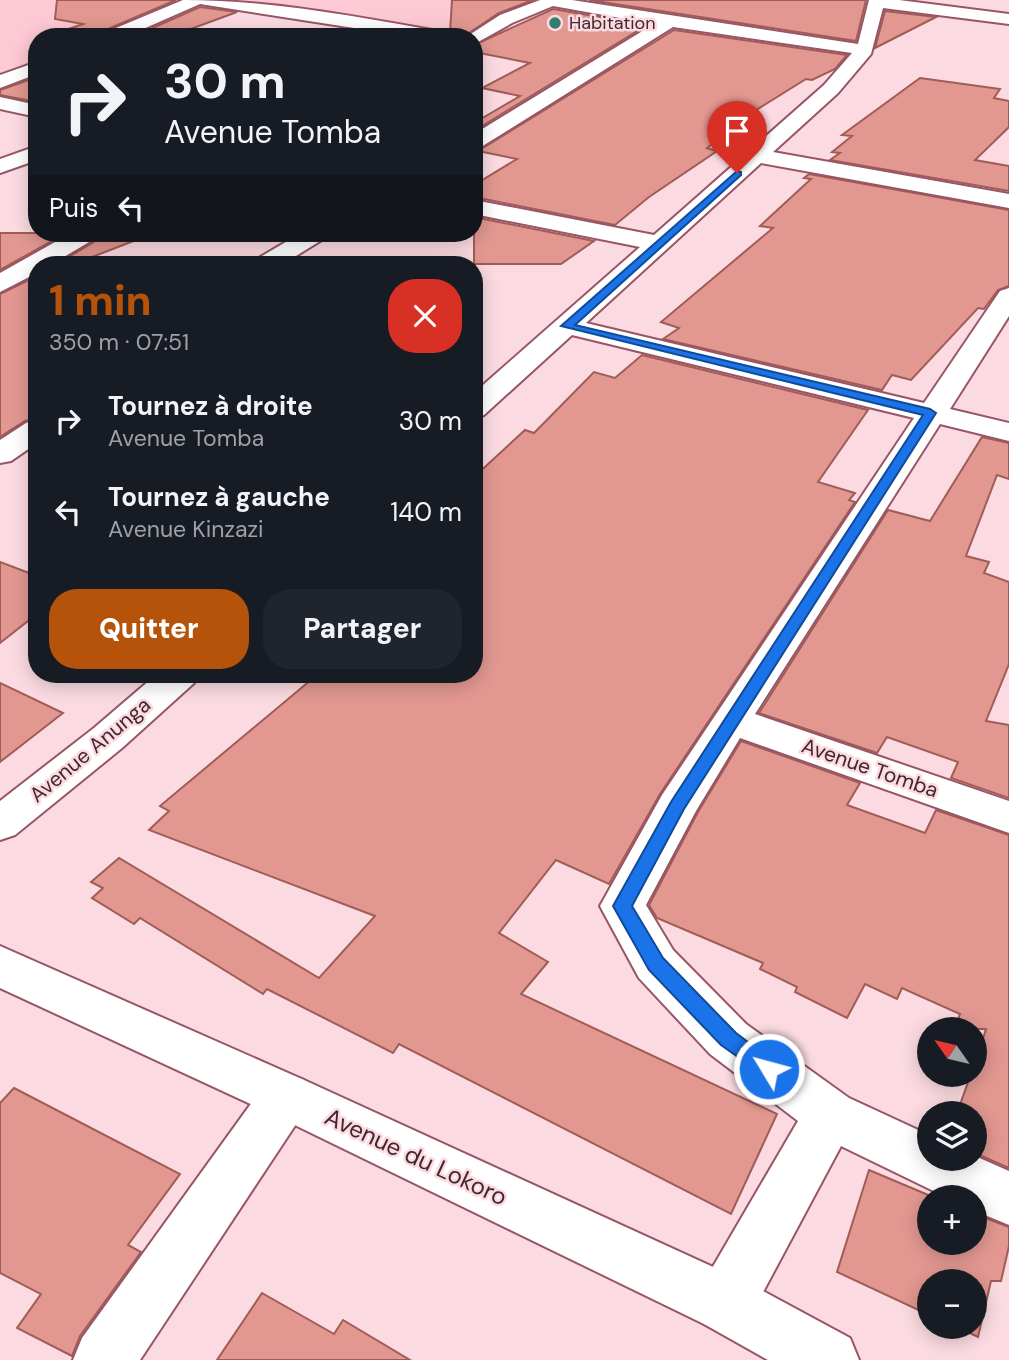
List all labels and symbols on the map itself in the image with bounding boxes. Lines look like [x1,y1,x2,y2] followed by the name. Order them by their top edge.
[569,11,656,35] place label: Habitation
[547,15,563,31] marker: Habitation
[707,101,767,173] pin
[23,691,157,809] street label: Avenue Anunga
[798,732,942,804] street label: Avenue Tomba
[917,1017,987,1087] north arrow
[732,1032,806,1106] position arrow
[320,1101,512,1212] street label: Avenue du Lokoro

